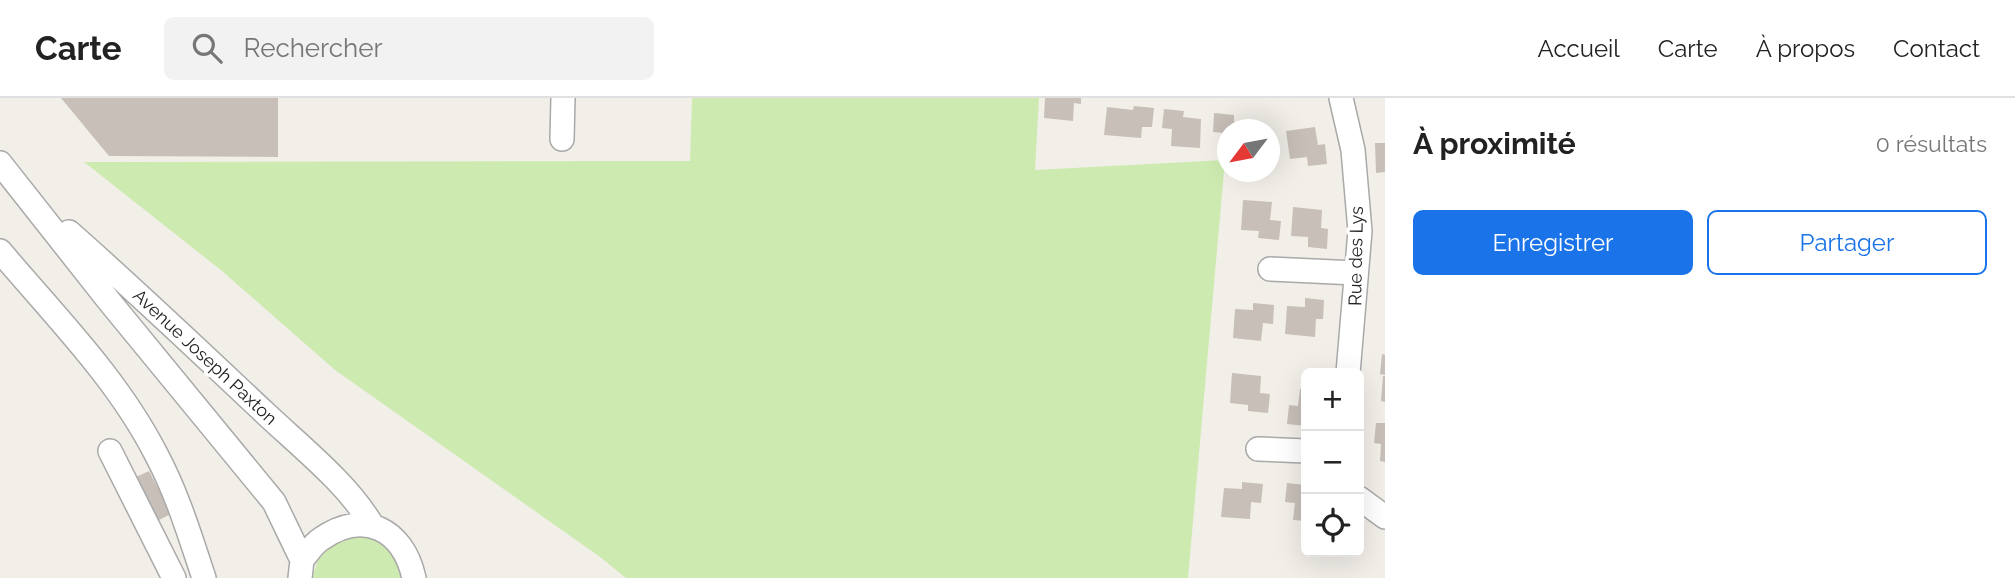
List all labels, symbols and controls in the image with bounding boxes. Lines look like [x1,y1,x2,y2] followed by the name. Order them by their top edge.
[164,17,654,80] search box
[35,29,122,68] text: Carte
[188,29,226,67] icon: search
[244,33,383,63] text: Rechercher
[1538,34,1620,63] text: Accueil
[1658,34,1718,63] text: Carte
[1756,34,1855,63] text: À propos
[1893,34,1980,63] text: Contact
[1217,119,1280,182] north arrow
[1413,126,1576,161] text: À proximité
[1876,130,1987,157] text: 0 résultats
[1344,206,1367,306] street label: Rue des Lys
[1413,210,1693,275] button: Enregistrer
[1707,210,1987,275] button: Partager
[129,285,282,429] street label: Avenue Joseph Paxton
[1301,368,1364,557] map controls
[1301,368,1364,431] button: +
[1301,431,1364,494] button: −
[1301,494,1364,557] button: locate

